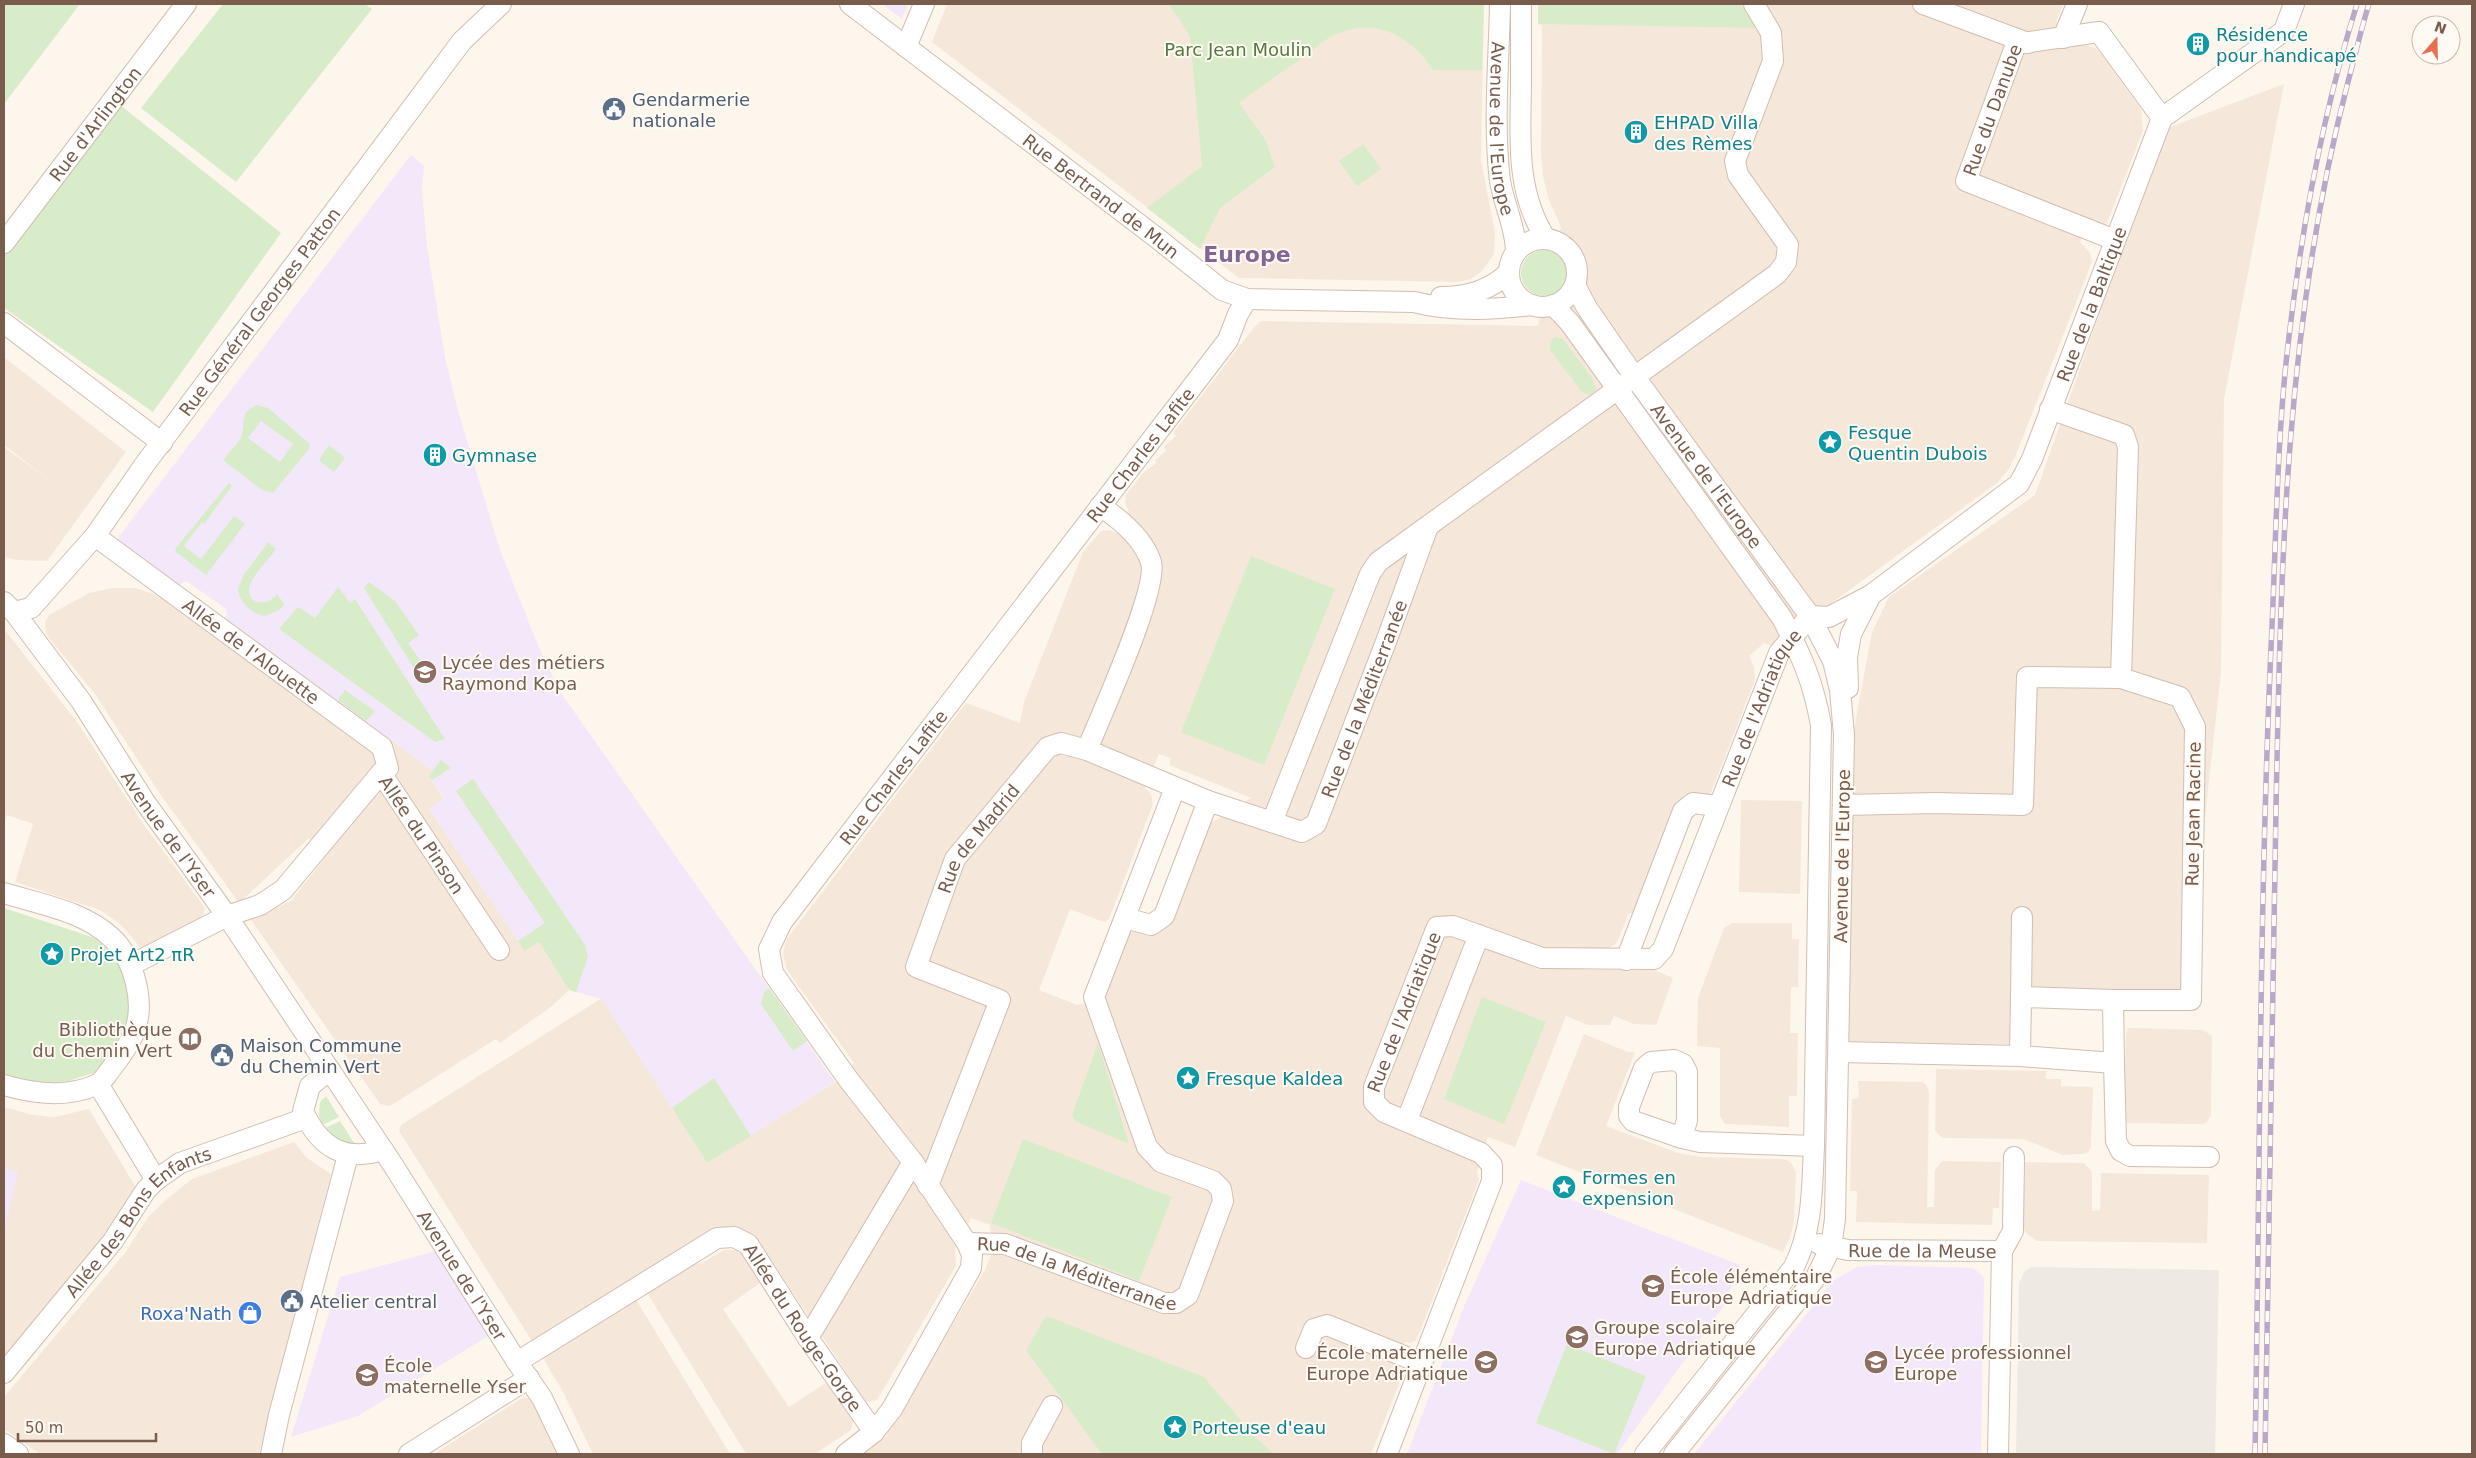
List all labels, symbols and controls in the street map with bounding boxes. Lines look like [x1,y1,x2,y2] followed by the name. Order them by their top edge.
[2411,15,2461,65] north arrow
[2432,18,2449,37] text: N
[2216,24,2357,66] place label: Résidence pour handicapé
[2185,31,2211,57] building icon: Résidence pour handicapé
[1164,39,1312,60] park label: Parc Jean Moulin
[1486,41,1519,218] street label: Avenue de l'Europe
[1958,41,2026,179] street label: Rue du Danube
[45,62,145,185] street label: Rue d'Arlington
[632,89,750,131] place label: Gendarmerie nationale
[601,96,627,122] public building icon: Gendarmerie nationale
[1654,112,1758,154] place label: EHPAD Villa des Rèmes
[1623,119,1649,145] building icon: EHPAD Villa des Rèmes
[1019,129,1184,262] street label: Rue Bertrand de Mun
[174,203,344,420] street label: Rue Général Georges Patton
[2052,223,2130,384] street label: Rue de la Baltique
[1203,242,1291,267] district label: Europe
[1082,383,1198,526] street label: Rue Charles Lafite
[1647,399,1767,552] street label: Avenue de l'Europe
[1848,422,1987,464] place label: Fesque Quentin Dubois
[1817,429,1843,455] place icon: Fesque Quentin Dubois
[422,442,448,468] building icon: Gymnase
[452,445,537,466] place label: Gymnase
[179,594,324,708] street label: Allée de l'Alouette
[1317,597,1411,801] street label: Rue de la Méditerranée
[1717,625,1805,790] street label: Rue de l'Adriatique
[442,652,605,694] place label: Lycée des métiers Raymond Kopa
[412,659,438,685] school or university icon: Lycée des métiers Raymond Kopa
[835,706,951,849] street label: Rue Charles Lafite
[2181,741,2205,887] street label: Rue Jean Racine
[117,767,221,902] street label: Avenue de l'Yser
[1830,769,1854,943] street label: Avenue de l'Europe
[375,772,469,898] street label: Allée du Pinson
[933,780,1023,896] street label: Rue de Madrid
[1362,928,1445,1095] street label: Rue de l'Adriatique
[39,941,65,967] place icon: Projet Art2 πR
[70,944,195,965] place label: Projet Art2 πR
[32,1019,172,1061] place label: Bibliothèque du Chemin Vert
[177,1026,203,1052] library icon: Bibliothèque du Chemin Vert
[240,1035,402,1077] place label: Maison Commune du Chemin Vert
[209,1042,235,1068] public building icon: Maison Commune du Chemin Vert
[1175,1065,1201,1091] place icon: Fresque Kaldea
[1206,1068,1343,1089] place label: Fresque Kaldea
[61,1142,214,1301] street label: Allée des Bons Enfants
[1582,1167,1676,1209] place label: Formes en expension
[1551,1174,1577,1200] place icon: Formes en expension
[414,1206,511,1345] street label: Avenue de l'Yser
[977,1232,1177,1314] street label: Rue de la Méditerranée
[740,1240,867,1415] street label: Allée du Rouge-Gorge
[1848,1240,1997,1261] street label: Rue de la Meuse
[1670,1266,1832,1308] place label: École élémentaire Europe Adriatique
[1640,1273,1666,1299] school or university icon: École élémentaire Europe Adriatique
[279,1288,305,1314] public building icon: Atelier central
[310,1291,437,1312] place label: Atelier central
[237,1300,263,1326] shop icon: Roxa'Nath
[140,1303,232,1324] place label: Roxa'Nath
[1594,1317,1756,1359] place label: Groupe scolaire Europe Adriatique
[1564,1324,1590,1350] school or university icon: Groupe scolaire Europe Adriatique
[1306,1342,1468,1384] place label: École maternelle Europe Adriatique
[1894,1342,2071,1384] place label: Lycée professionnel Europe
[1473,1349,1499,1375] school or university icon: École maternelle Europe Adriatique
[1863,1349,1889,1375] school or university icon: Lycée professionnel Europe
[384,1355,527,1397] place label: École maternelle Yser
[354,1362,380,1388] school or university icon: École maternelle Yser
[18,1410,155,1442] scale bar
[1162,1414,1188,1440] place icon: Porteuse d'eau
[1192,1417,1326,1438] place label: Porteuse d'eau
[25,1419,63,1437] text: 50 m

